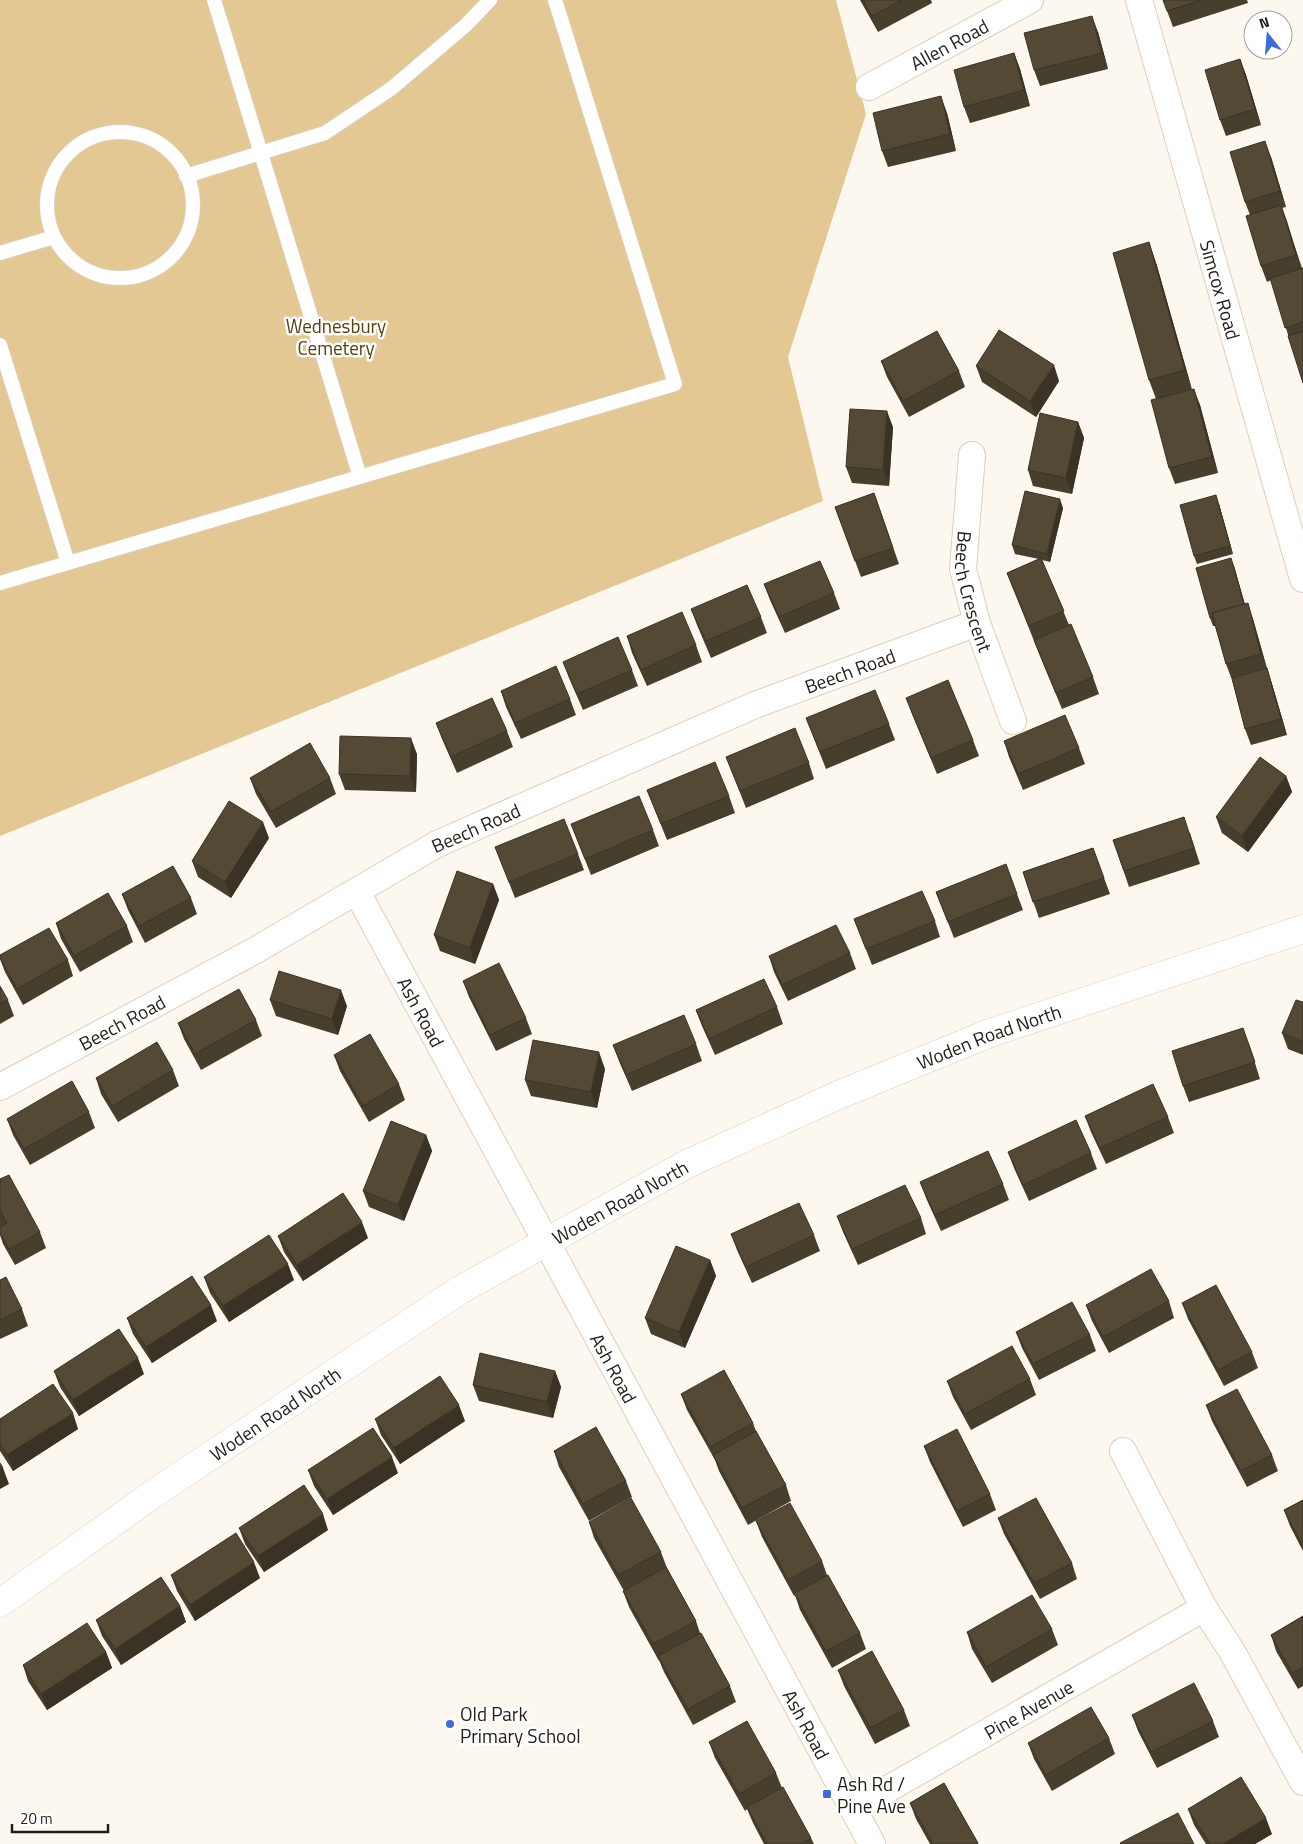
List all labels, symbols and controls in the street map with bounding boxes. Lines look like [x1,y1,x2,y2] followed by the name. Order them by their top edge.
[1243,10,1293,60] north arrow
[905,11,993,77] street label: Allen Road
[1256,11,1272,34] text: N
[1193,236,1249,343] street label: Simcox Road
[286,311,386,362] park label: Wednesbury Cemetery
[948,530,1001,656] street label: Beech Crescent
[800,640,899,700] street label: Beech Road
[426,795,525,859] street label: Beech Road
[391,971,452,1052] street label: Ash Road
[73,987,170,1057] street label: Beech Road
[912,996,1065,1076] street label: Woden Road North
[546,1152,693,1251] street label: Woden Road North
[584,1328,645,1408] street label: Ash Road
[203,1359,346,1467] street label: Woden Road North
[978,1671,1078,1746] street label: Pine Avenue
[776,1684,838,1764] street label: Ash Road
[460,1699,581,1750] place label: Old Park Primary School
[444,1718,456,1730] marker: Old Park Primary School
[837,1769,906,1820] place label: Ash Rd / Pine Ave
[821,1788,833,1800] marker: Ash Rd / Pine Ave
[12,1802,109,1834] scale bar
[20,1807,53,1830] text: 20 m

